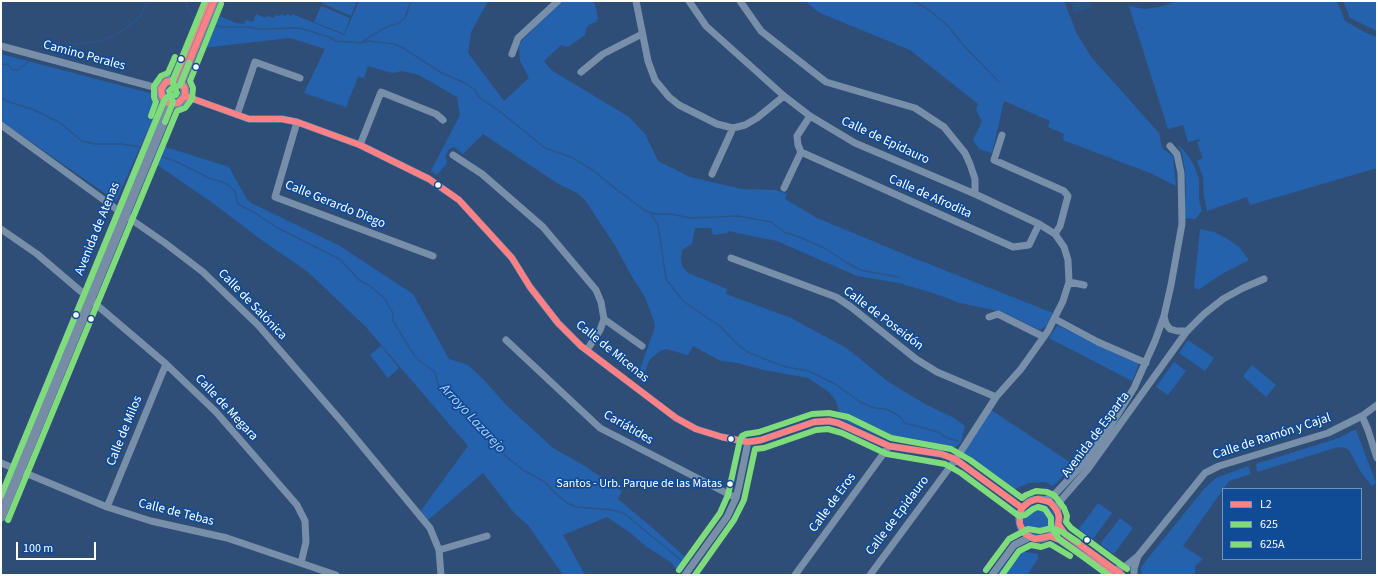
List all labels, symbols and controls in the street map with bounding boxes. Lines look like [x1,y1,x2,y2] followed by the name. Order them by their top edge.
[41,38,127,74] street label: Camino Perales
[176,54,186,64] unlabelled marker
[191,62,201,72] unlabelled marker
[838,114,932,168] street label: Calle de Epidauro
[886,172,974,222] street label: Calle de Afrodita
[282,178,388,232] street label: Calle Gerardo Diego
[72,180,124,278] street label: Avenida de Atenas
[433,180,443,190] unlabelled marker
[214,266,290,344] street label: Calle de Salónica
[840,284,926,354] street label: Calle de Poseidón
[71,310,81,320] unlabelled marker
[86,314,96,324] unlabelled marker
[572,318,652,386] street label: Calle de Micenas
[191,371,261,445] street label: Calle de Megara
[436,381,508,457] water label: Arroyo Lazarejo
[1059,389,1133,481] street label: Avenida de Esparta
[104,394,146,468] street label: Calle de Milos
[600,408,656,448] street label: Cariátides
[1211,411,1333,463] street label: Calle de Ramón y Cajal
[726,434,736,444] unlabelled marker
[806,470,860,536] street label: Calle de Eros
[863,473,933,559] street label: Calle de Epidauro
[556,477,722,491] place label: Santos - Urb. Parque de las Matas
[725,479,735,489] marker: Santos - Urb. Parque de las Matas
[1222,488,1362,560] legend
[137,496,215,530] street label: Calle de Tebas
[1260,496,1272,513] text: L2
[1260,516,1278,533] text: 625
[18,534,98,560] scale bar
[1082,535,1092,545] unlabelled marker
[1260,536,1284,553] text: 625A
[23,540,53,557] text: 100 m

